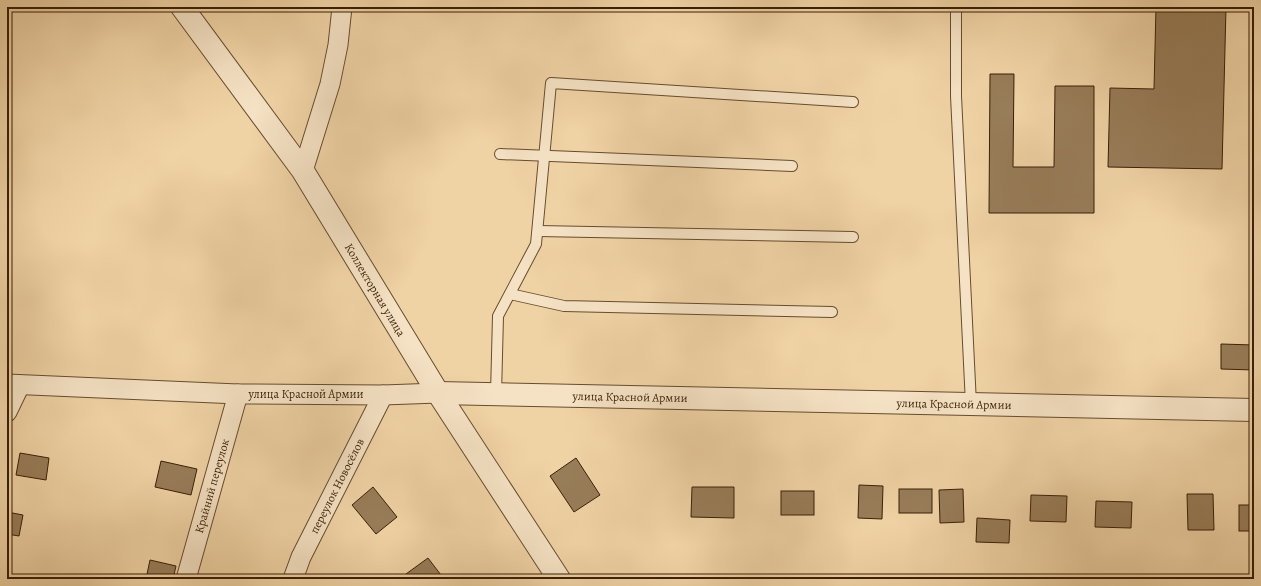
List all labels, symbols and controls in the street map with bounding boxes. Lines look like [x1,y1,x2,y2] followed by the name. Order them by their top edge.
[341,240,409,340] street label: Коллекторная улица
[247,386,364,402] street label: улица Красной Армии
[571,388,688,406] street label: улица Красной Армии
[895,395,1012,413] street label: улица Красной Армии
[306,435,368,536] street label: переулок Новосёлов
[191,437,233,535] street label: Крайний переулок

